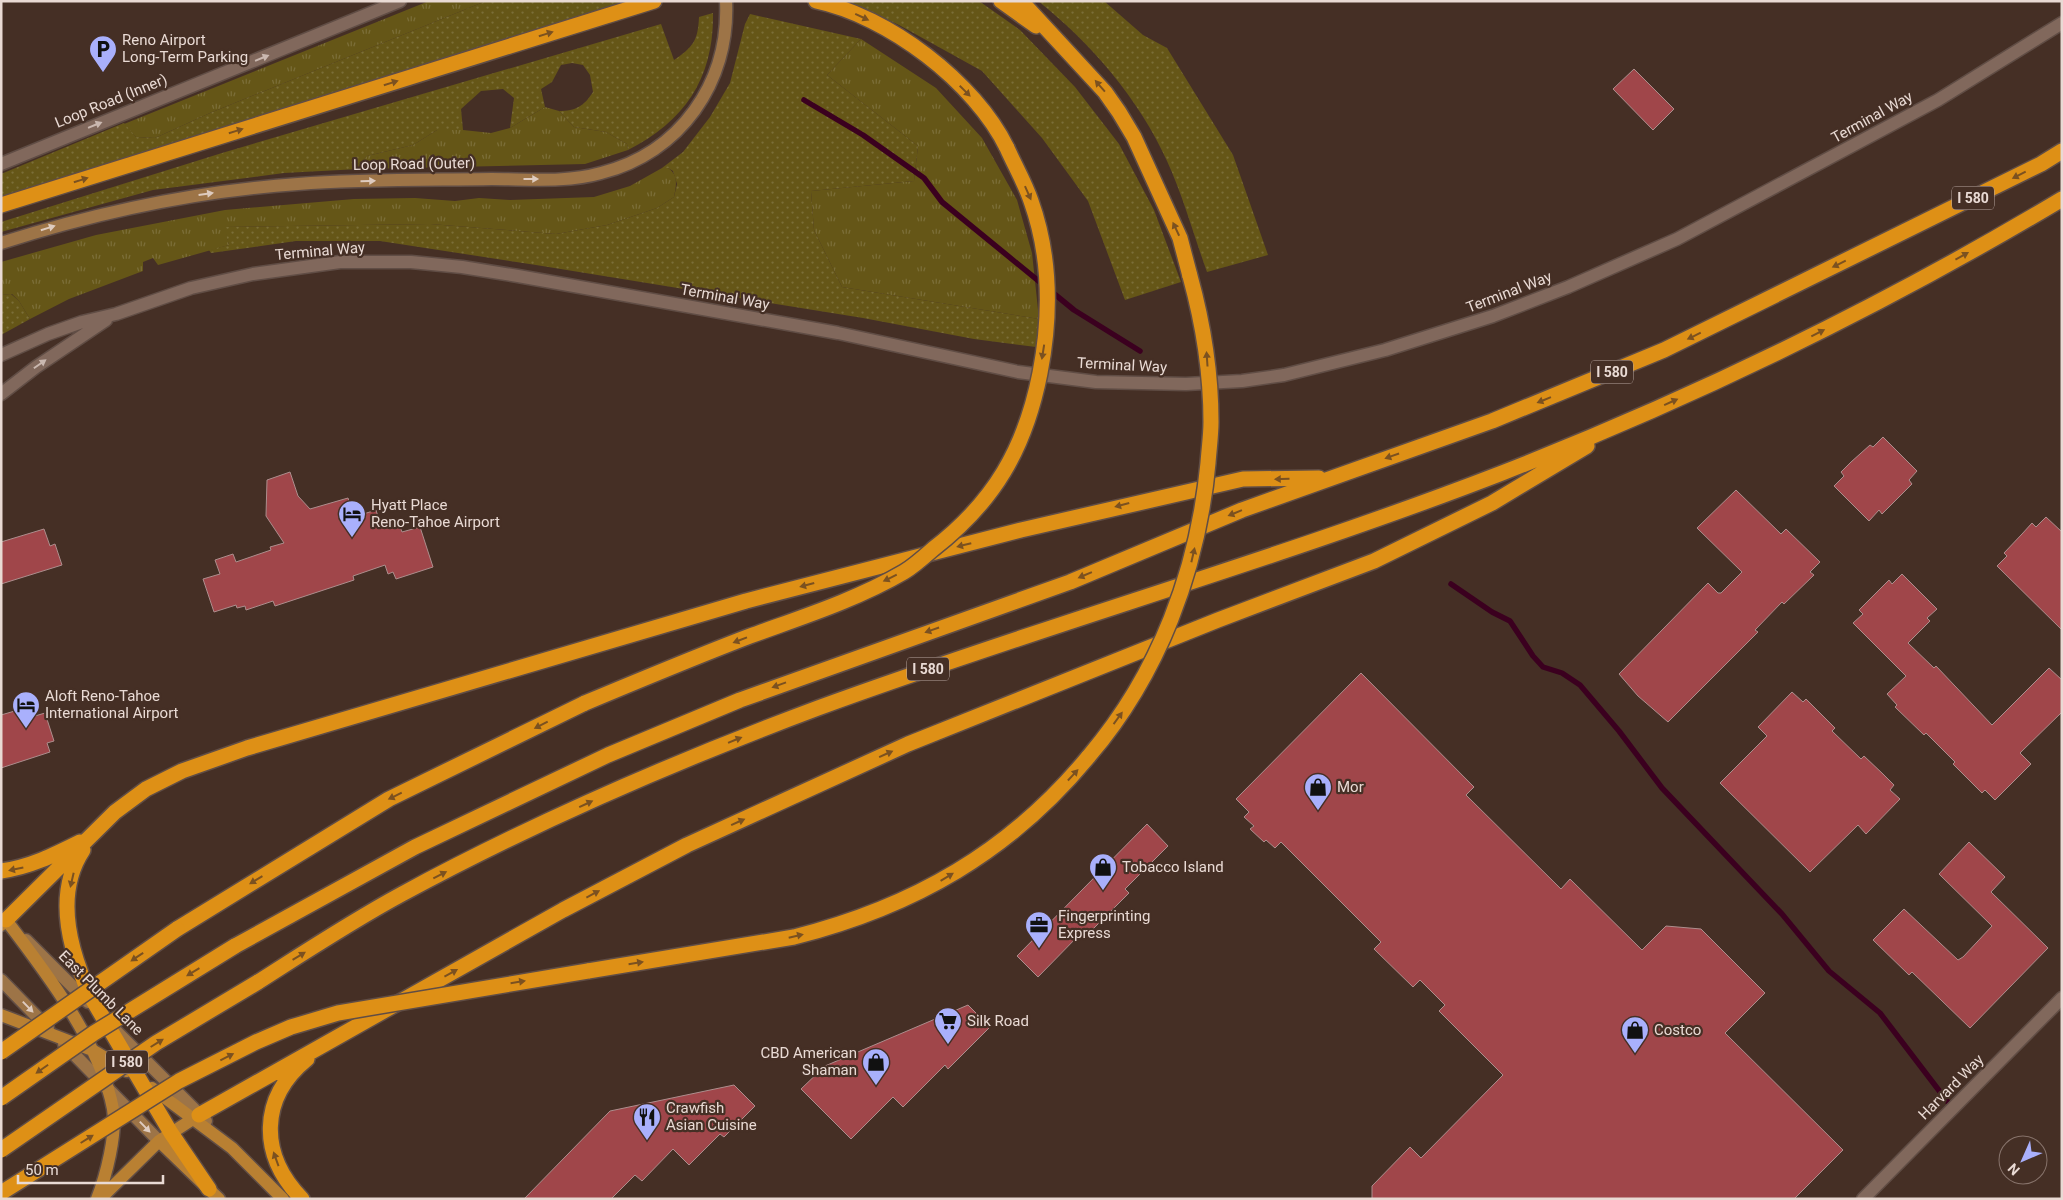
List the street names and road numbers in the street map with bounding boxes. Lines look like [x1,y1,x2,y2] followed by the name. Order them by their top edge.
[52,70,170,132] street label: Loop Road (Inner)
[1828,87,1916,147] street label: Terminal Way
[353,154,475,174] street label: Loop Road (Outer)
[1952,187,1994,210] road number: I 580
[274,238,366,264] street label: Terminal Way
[1464,267,1554,317] street label: Terminal Way
[679,280,771,314] street label: Terminal Way
[1077,354,1167,376] street label: Terminal Way
[1591,361,1633,384] road number: I 580
[907,658,949,681] road number: I 580
[55,947,147,1039] street label: East Plumb Lane
[106,1050,148,1074] road number: I 580
[1915,1051,1987,1123] street label: Harvard Way

